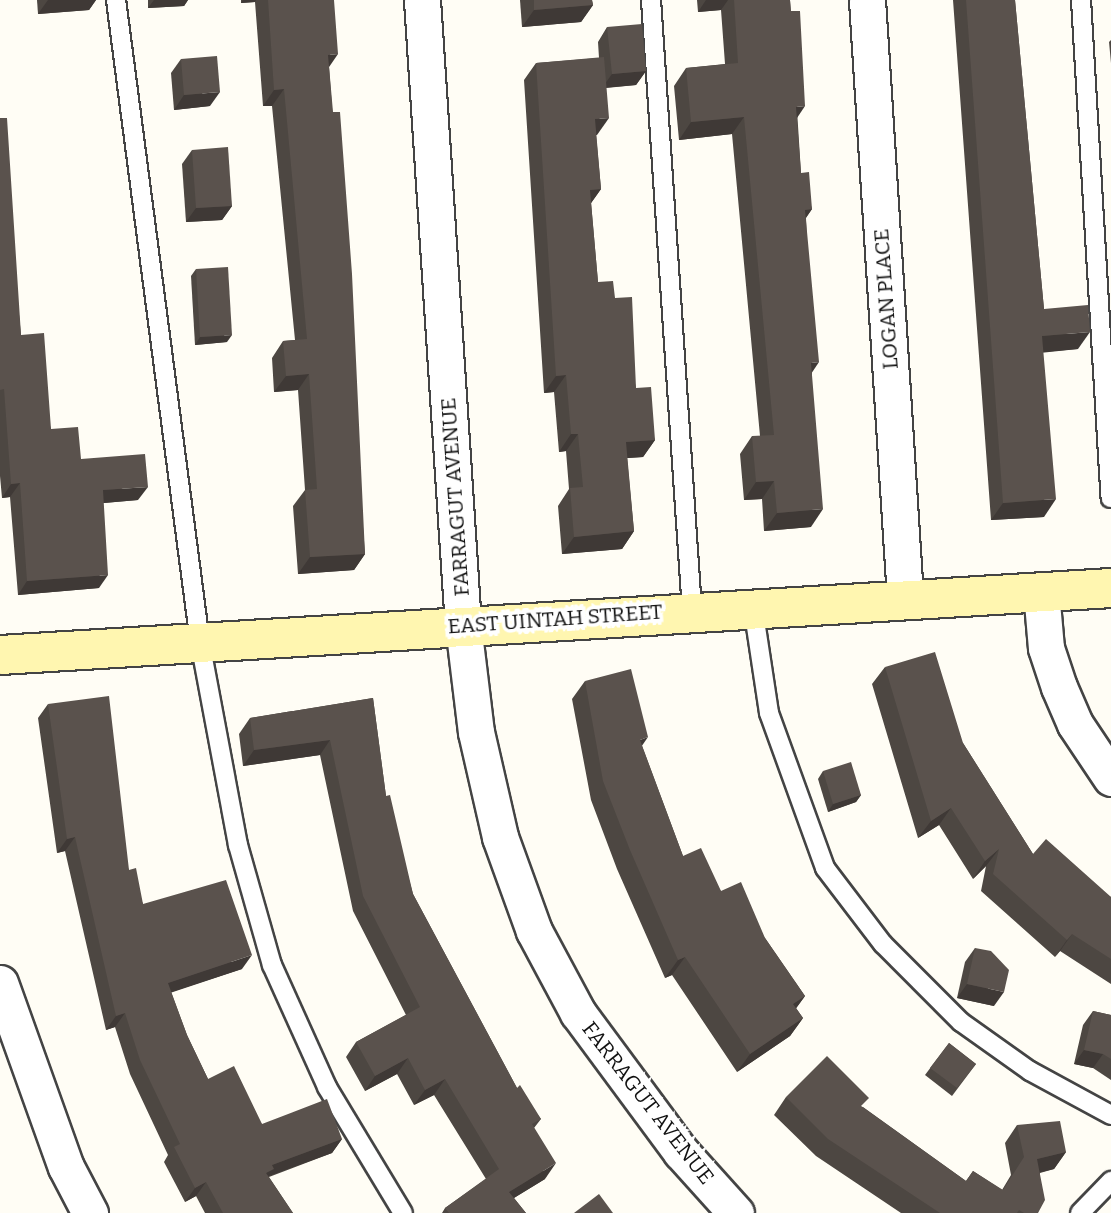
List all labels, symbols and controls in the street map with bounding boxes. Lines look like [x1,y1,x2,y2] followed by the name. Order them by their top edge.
[869,228,903,370] street label: LOGAN PLACE
[435,397,475,597] street label: FARRAGUT AVENUE
[447,599,663,639] street label: EAST UINTAH STREET
[577,1017,719,1189] street label: FARRAGUT AVENUE

